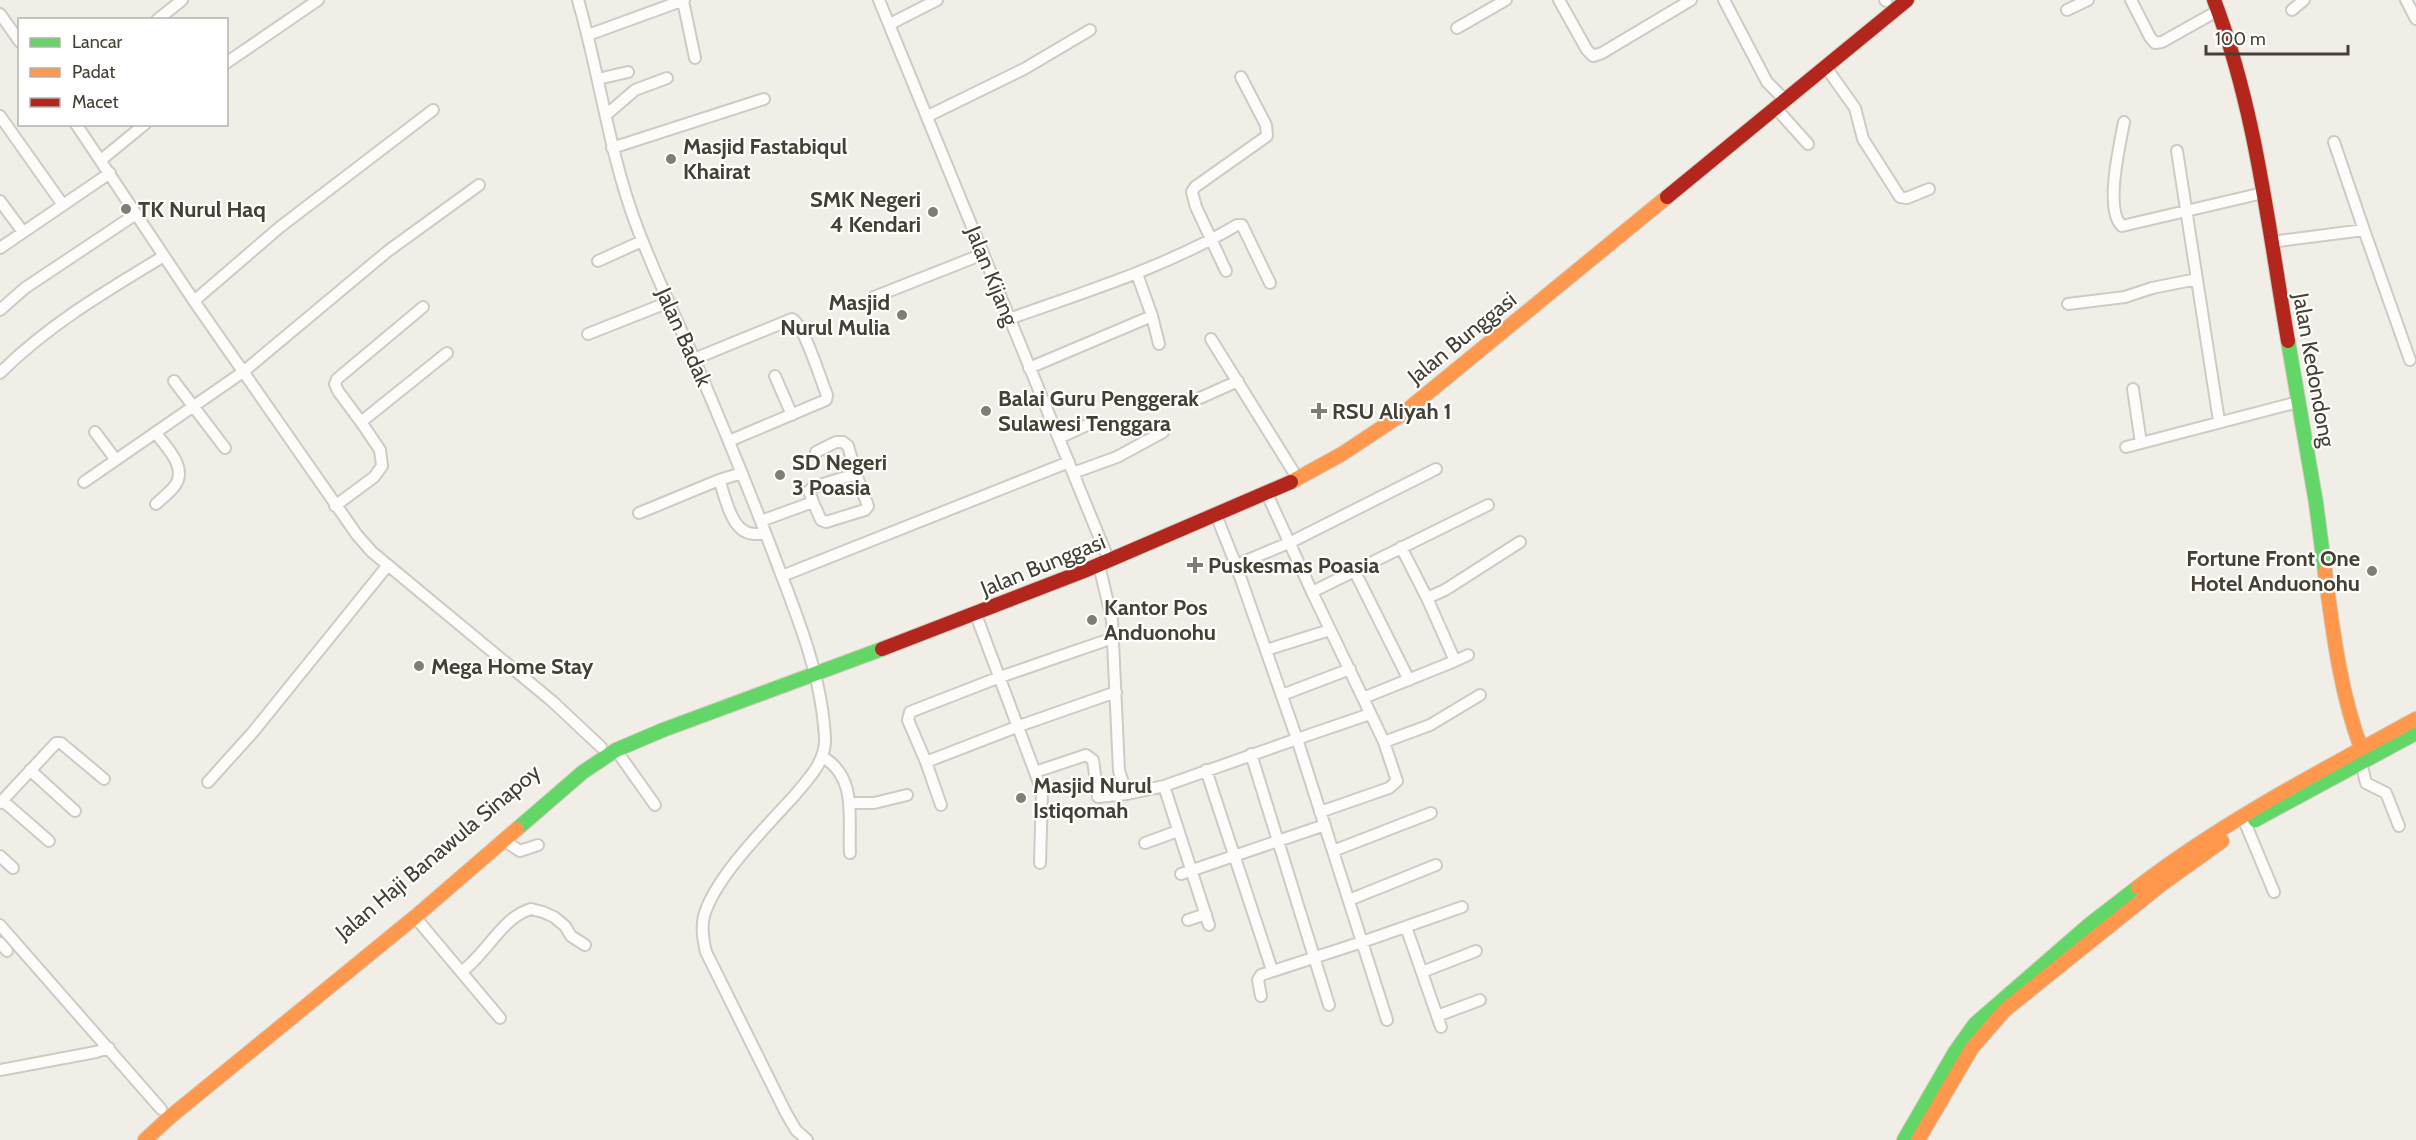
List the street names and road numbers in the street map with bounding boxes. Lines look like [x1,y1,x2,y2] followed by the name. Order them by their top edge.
[959,221,1025,331] street label: Jalan Kijang
[650,283,718,391] street label: Jalan Badak
[1401,286,1522,391] street label: Jalan Bunggasi
[2287,290,2341,450] street label: Jalan Kedondong
[976,528,1109,603] street label: Jalan Bunggasi
[329,758,546,946] street label: Jalan Haji Banawula Sinapoy

